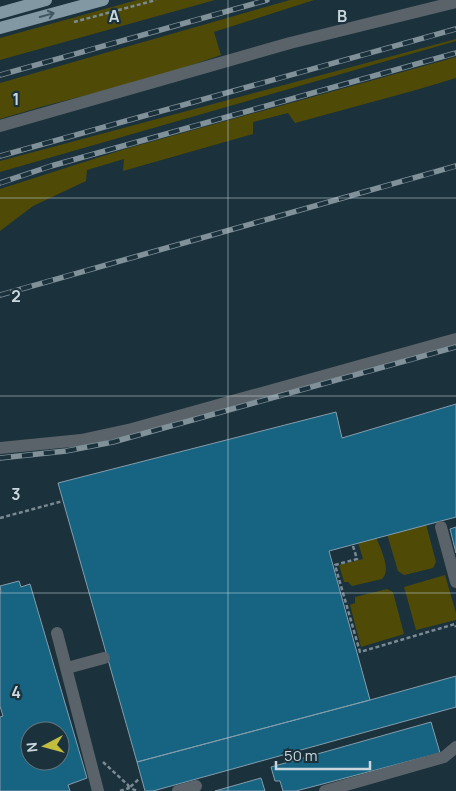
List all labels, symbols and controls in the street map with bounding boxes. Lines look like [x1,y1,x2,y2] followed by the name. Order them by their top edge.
[109,5,120,27] text: A
[337,5,347,27] text: B
[39,10,55,19] one-way arrow
[12,88,20,110] text: 1
[11,285,21,307] text: 2
[11,483,21,505] text: 3
[11,681,21,703] text: 4
[20,721,70,771] north arrow
[276,738,370,770] scale bar
[22,741,42,753] text: N
[284,745,318,766] text: 50 m

